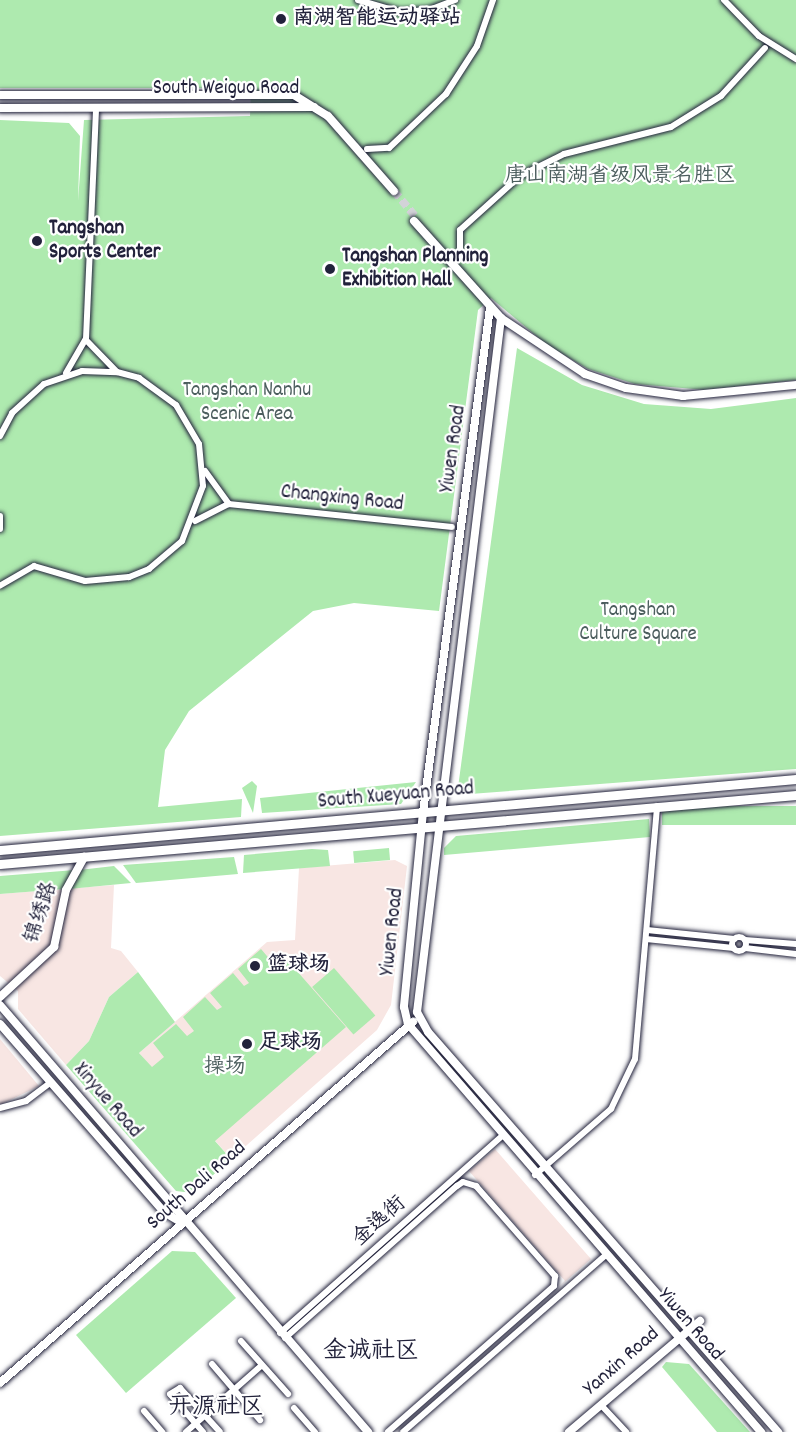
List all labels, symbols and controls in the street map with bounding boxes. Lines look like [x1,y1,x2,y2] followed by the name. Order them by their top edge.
[293,6,461,32] place label: 南湖智能运动驿站
[274,12,288,26] marker: 南湖智能运动驿站
[153,76,299,102] street label: South Weiguo Road
[505,164,735,190] park label: 唐山南湖省级风景名胜区
[49,216,161,266] place label: Tangshan Sports Center
[30,234,44,248] marker: Tangshan Sports Center
[342,244,488,294] place label: Tangshan Planning Exhibition Hall
[323,262,337,276] marker: Tangshan Planning Exhibition Hall
[183,378,311,428] park label: Tangshan Nanhu Scenic Area
[435,404,473,494] street label: Yiwen Road
[279,480,405,518] street label: Changxing Road
[579,598,697,648] park label: Tangshan Culture Square
[317,777,475,815] street label: South Xueyuan Road
[20,879,64,947] street label: 锦绣路
[376,887,410,977] street label: Yiwen Road
[267,953,330,979] place label: 篮球场
[248,959,262,973] marker: 篮球场
[259,1031,322,1057] place label: 足球场
[240,1037,254,1051] marker: 足球场
[204,1055,246,1081] park label: 操场
[67,1058,147,1144] street label: Xinyue Road
[142,1136,252,1236] street label: South Dali Road
[348,1192,412,1252] street label: 金逸街
[652,1283,728,1367] street label: Yiwen Road
[579,1322,665,1402] street label: Yanxin Road
[323,1339,419,1367] district label: 金诚社区
[168,1395,264,1423] district label: 开源社区

